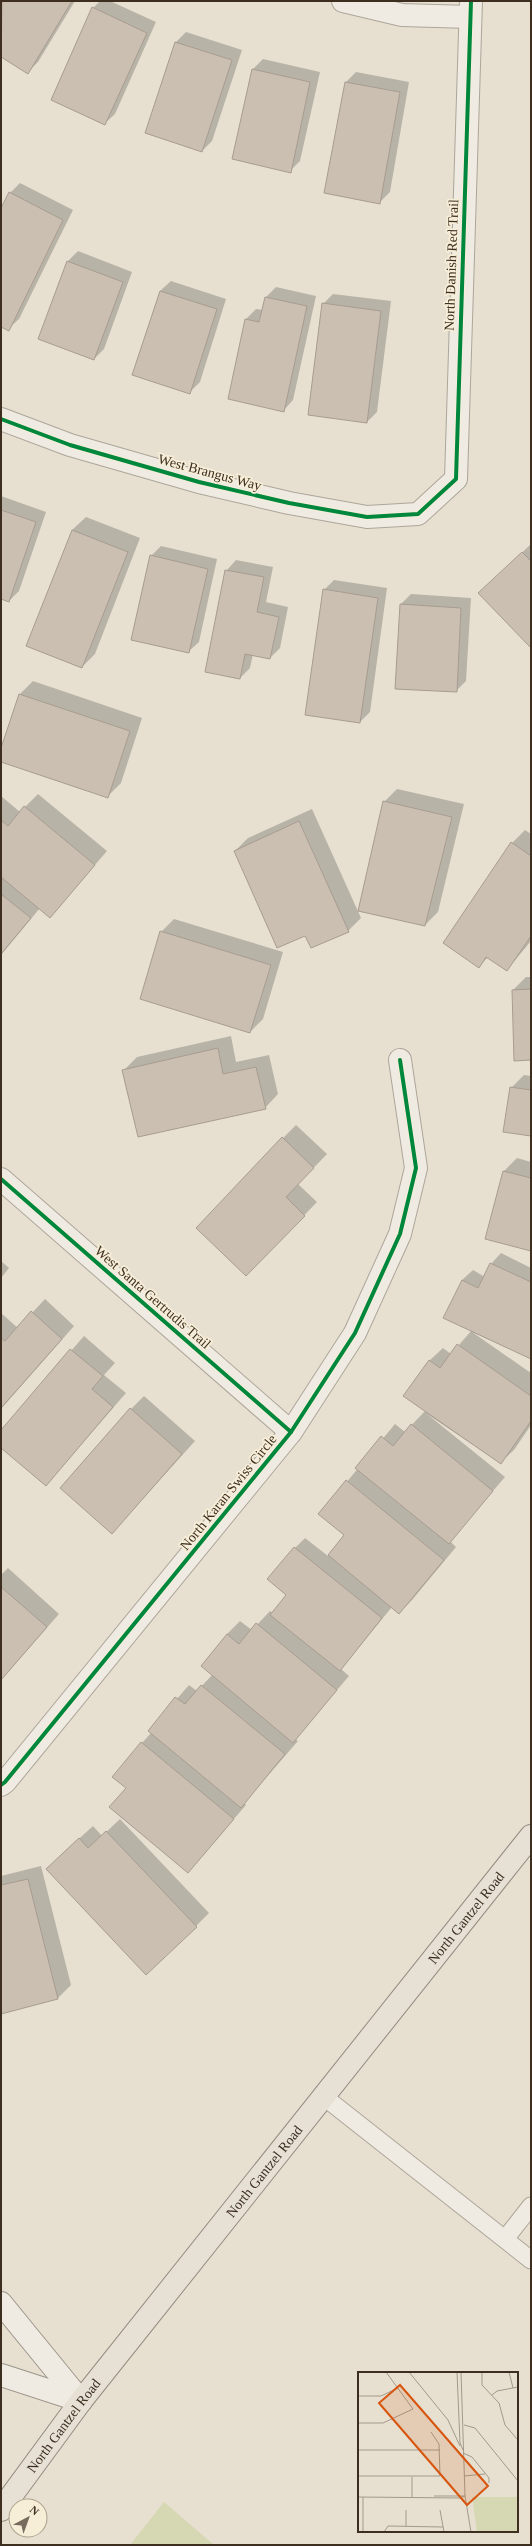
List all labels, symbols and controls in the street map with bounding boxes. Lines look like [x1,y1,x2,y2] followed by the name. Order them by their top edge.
[442,199,461,331] street label: North Danish Red Trail
[157,451,263,493] street label: West Brangus Way
[92,1243,214,1352] street label: West Santa Gertrudis Trail
[177,1432,280,1553] street label: North Karan Swiss Circle
[425,1869,507,1967] street label: North Gantzel Road
[223,2123,305,2220] street label: North Gantzel Road
[358,2372,518,2532] inset map
[24,2376,104,2476] street label: North Gantzel Road
[8,2498,48,2538] north arrow
[28,2503,42,2518] text: N

